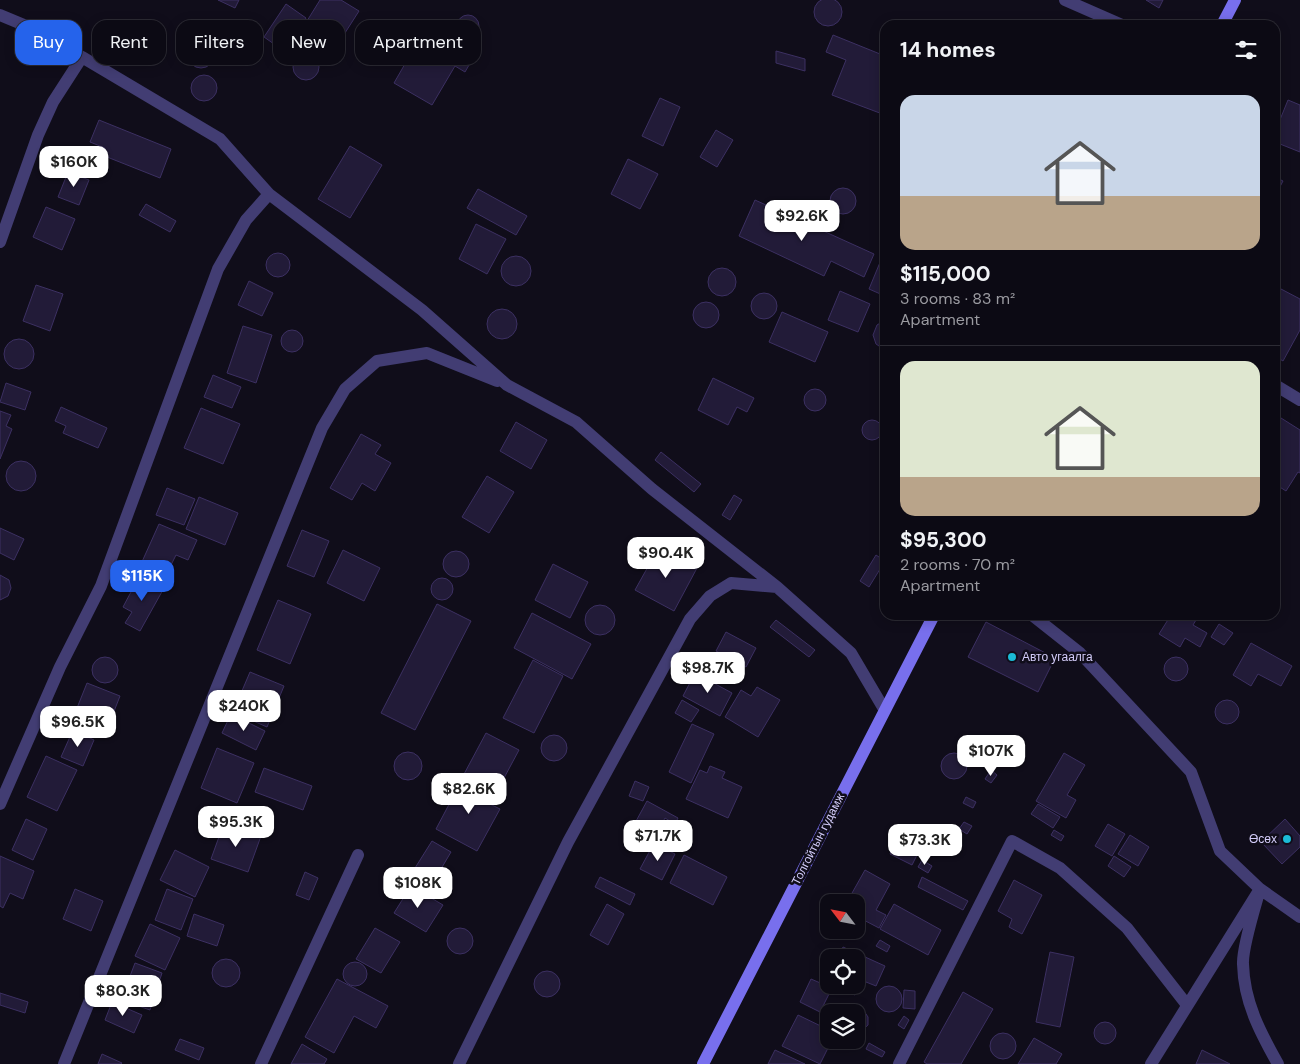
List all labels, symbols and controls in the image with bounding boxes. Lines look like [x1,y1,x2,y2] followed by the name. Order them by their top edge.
[15,20,82,65] chip: Buy
[92,20,166,65] chip: Rent
[176,20,263,65] chip: Filters
[273,20,345,65] chip: New
[355,20,481,65] chip: Apartment
[900,36,996,64] text: 14 homes
[1232,36,1260,64] icon: filters
[1035,128,1125,218] icon: home
[39,146,109,188] pin: $160K
[50,151,98,172] text: $160K
[761,200,843,242] pin: $92.6K
[775,205,829,226] text: $92.6K
[900,260,991,288] text: $115,000
[900,288,1015,309] text: 3 rooms · 83 m²
[900,309,980,330] text: Apartment
[1035,393,1125,483] icon: home
[900,526,986,554] text: $95,300
[625,536,707,579] pin: $90.4K
[638,542,694,563] text: $90.4K
[900,554,1015,575] text: 2 rooms · 70 m²
[107,560,177,602] pin: $115K
[121,565,163,586] text: $115K
[900,575,980,596] text: Apartment
[1022,649,1093,665] place label: Авто угаалга
[1006,651,1018,663] marker: Авто угаалга
[667,652,749,694] pin: $98.7K
[682,657,734,678] text: $98.7K
[209,690,279,732] pin: $240K
[219,695,269,716] text: $240K
[37,706,119,748] pin: $96.5K
[51,711,105,732] text: $96.5K
[956,734,1026,777] pin: $107K
[968,740,1014,761] text: $107K
[428,772,510,815] pin: $82.6K
[442,778,496,799] text: $82.6K
[788,790,848,888] street label: Толгойтын гудамж
[195,806,277,848] pin: $95.3K
[209,811,263,832] text: $95.3K
[617,820,699,862] pin: $71.7K
[884,824,966,866] pin: $73.3K
[635,825,681,846] text: $71.7K
[899,829,951,850] text: $73.3K
[1249,831,1277,847] place label: Өсөх
[1281,833,1293,845] marker: Өсөх
[383,866,453,909] pin: $108K
[394,872,442,893] text: $108K
[820,894,865,939] north arrow
[820,894,865,1049] map controls
[820,949,865,994] button: locate
[82,974,164,1017] pin: $80.3K
[96,980,150,1001] text: $80.3K
[820,1004,865,1049] button: layers

